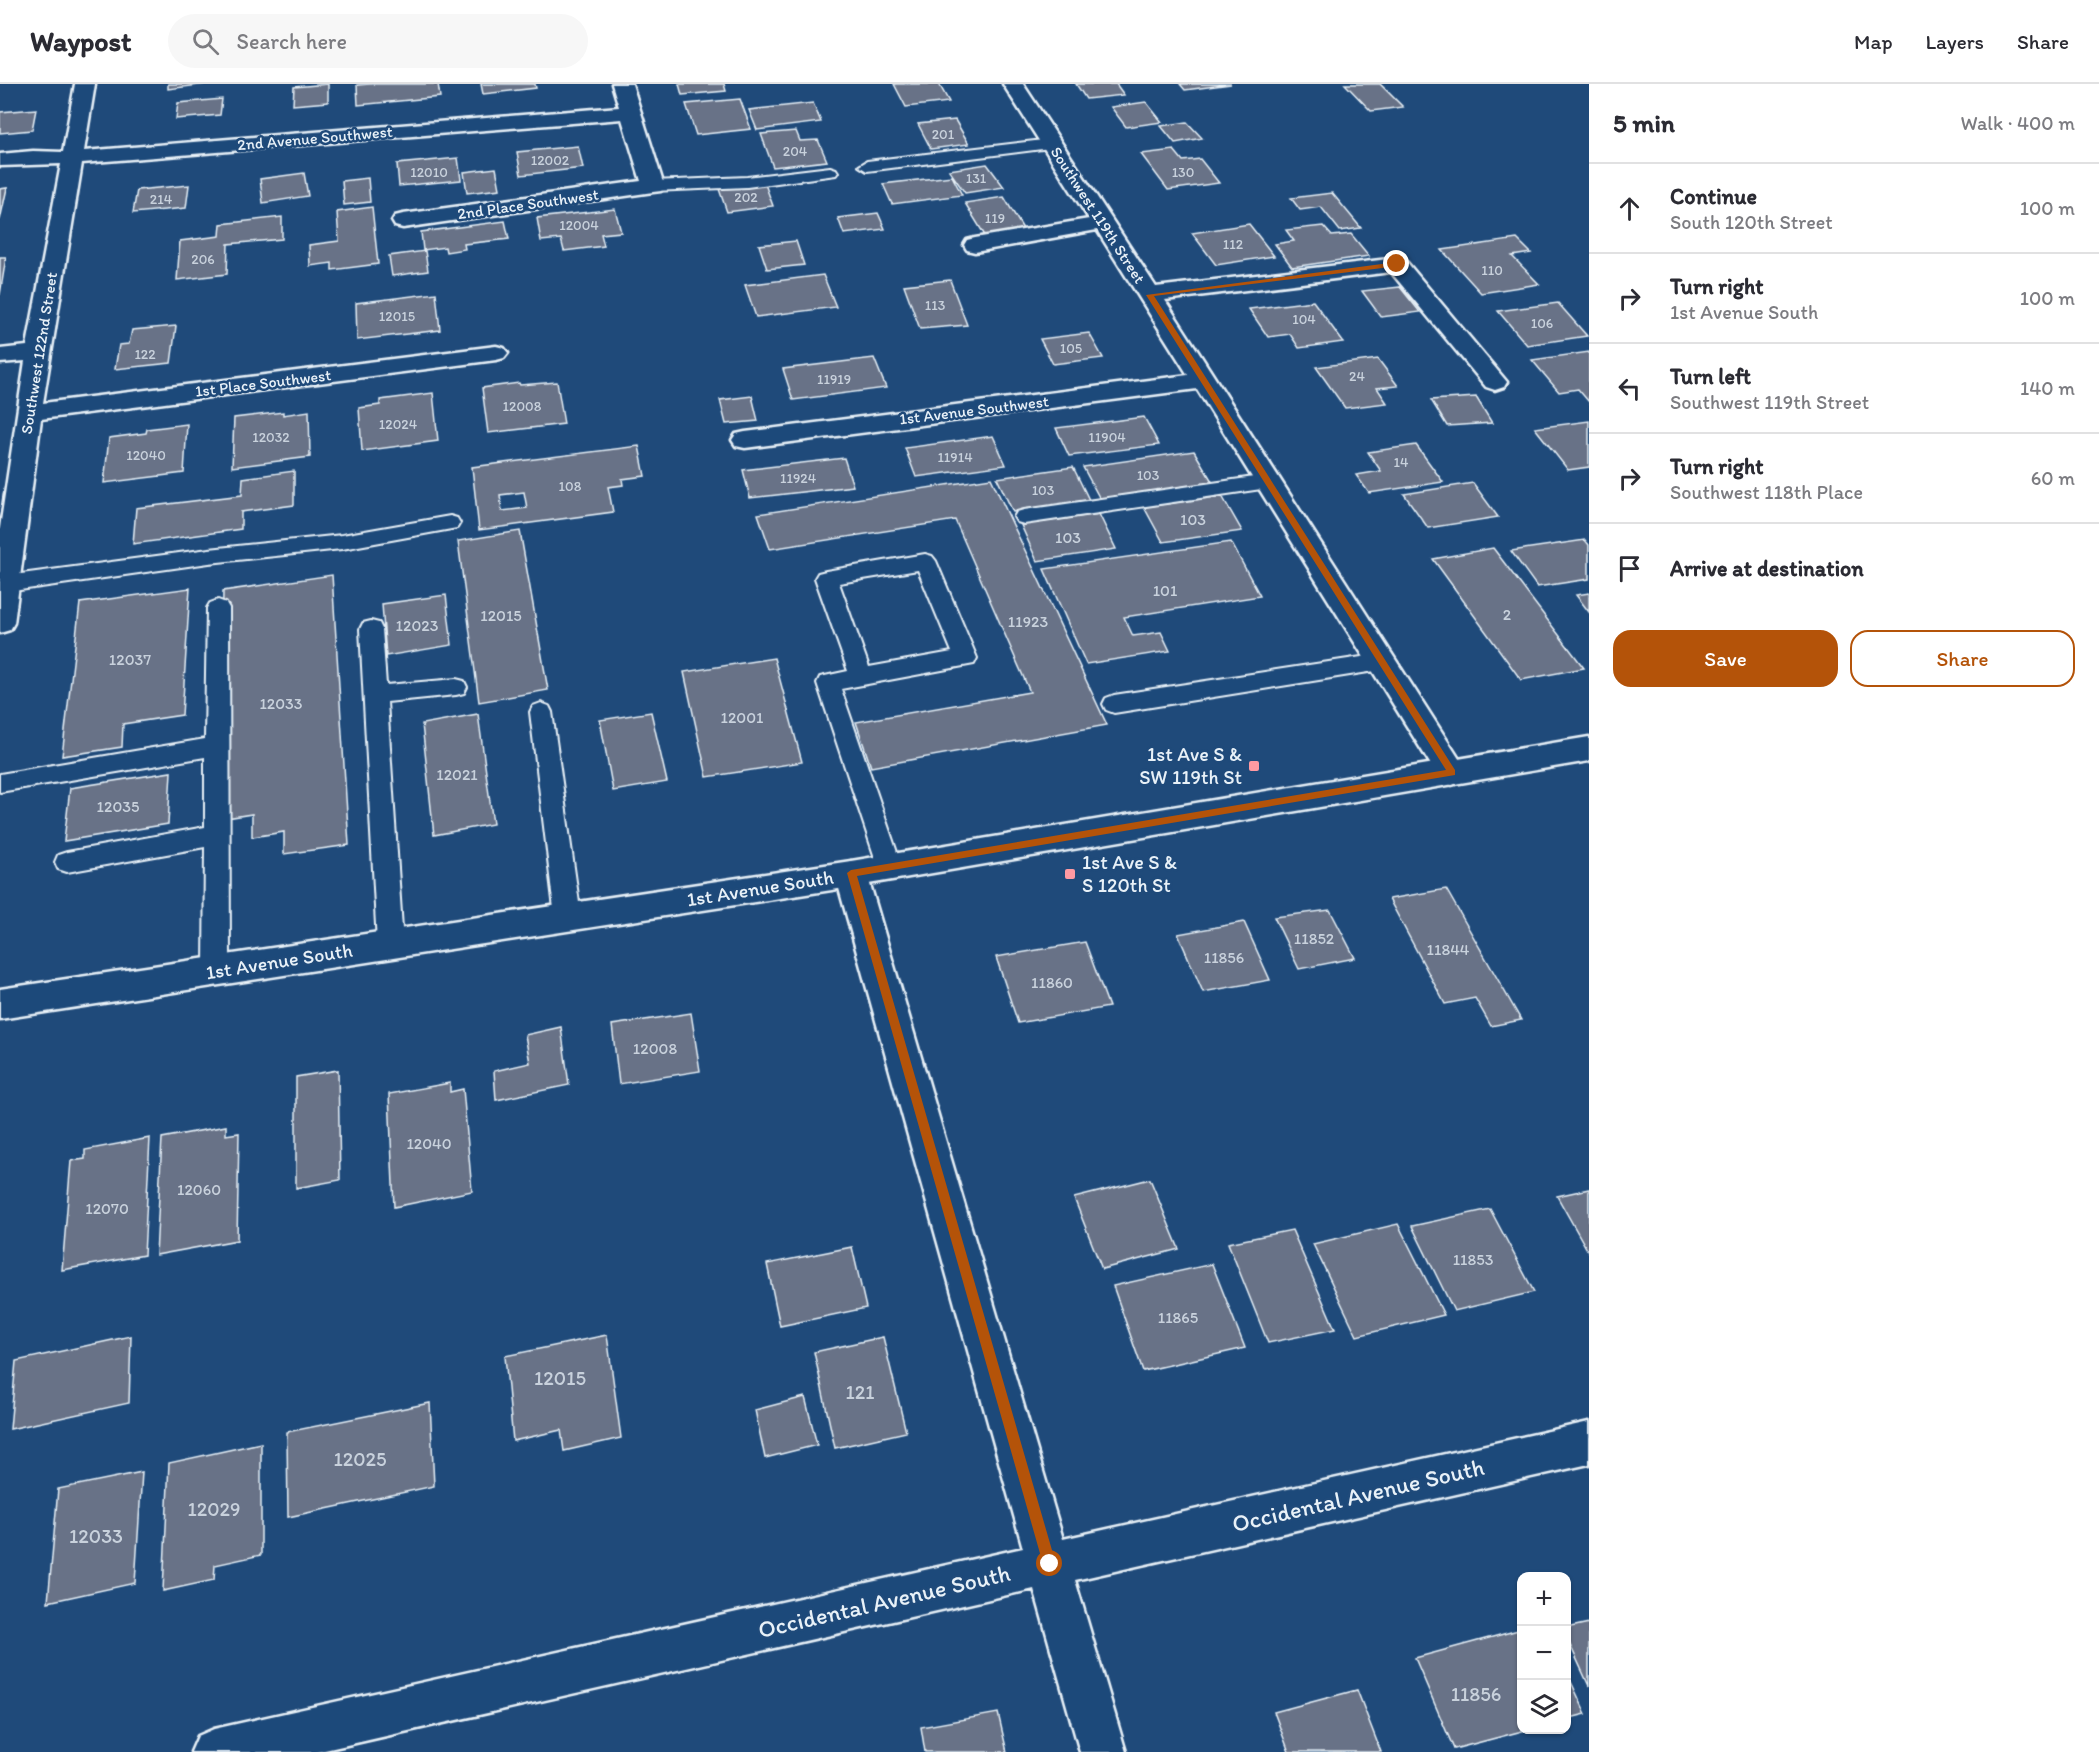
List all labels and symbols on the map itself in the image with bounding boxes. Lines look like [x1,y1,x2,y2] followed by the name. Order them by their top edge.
[237,122,393,154] street label: 2nd Avenue Southwest
[932,126,955,143] house number: 201
[783,143,808,160] house number: 204
[1047,143,1149,287] street label: Southwest 119th Street
[531,152,570,169] house number: 12002
[410,164,448,181] house number: 12010
[1172,164,1194,181] house number: 130
[966,170,987,187] house number: 131
[456,185,600,223] street label: 2nd Place Southwest
[734,189,758,206] house number: 202
[150,191,173,208] house number: 214
[985,210,1005,227] house number: 119
[559,217,599,234] house number: 12004
[1223,236,1244,253] house number: 112
[1383,250,1409,276] route end
[191,251,215,268] house number: 206
[1481,262,1503,279] house number: 110
[17,271,61,435] street label: Southwest 122nd Street
[925,297,946,314] house number: 113
[379,308,415,325] house number: 12015
[1292,311,1316,328] house number: 104
[1531,315,1553,332] house number: 106
[1060,340,1082,357] house number: 105
[134,346,156,363] house number: 122
[194,365,332,401] street label: 1st Place Southwest
[1349,368,1365,385] house number: 24
[817,371,851,388] house number: 11919
[898,391,1050,429] street label: 1st Avenue Southwest
[503,398,542,415] house number: 12008
[379,416,418,433] house number: 12024
[252,429,290,446] house number: 12032
[1088,429,1126,446] house number: 11904
[126,447,166,464] house number: 12040
[937,449,973,466] house number: 11914
[1394,454,1409,471] house number: 14
[1137,467,1160,484] house number: 103
[780,470,817,487] house number: 11924
[559,478,582,495] house number: 108
[1032,482,1055,499] house number: 103
[1180,510,1206,529] house number: 103
[1055,528,1081,547] house number: 103
[1153,581,1178,600] house number: 101
[1503,605,1512,624] house number: 2
[480,606,522,625] house number: 12015
[1008,612,1048,631] house number: 11923
[396,616,439,635] house number: 12023
[109,650,151,669] house number: 12037
[259,694,303,713] house number: 12033
[721,708,764,727] house number: 12001
[1139,742,1242,789] place label: 1st Ave S & SW 119th St
[1247,759,1261,773] marker: 1st Ave S & SW 119th St
[436,765,478,784] house number: 12021
[97,797,139,816] house number: 12035
[1082,850,1177,897] place label: 1st Ave S & S 120th St
[685,865,835,911] street label: 1st Avenue South
[1063,867,1077,881] marker: 1st Ave S & S 120th St
[1294,929,1335,948] house number: 11852
[204,938,354,984] street label: 1st Avenue South
[1427,940,1470,959] house number: 11844
[1204,948,1244,967] house number: 11856
[1031,973,1073,992] house number: 11860
[633,1039,677,1058] house number: 12008
[406,1134,452,1153] house number: 12040
[177,1180,221,1199] house number: 12060
[85,1199,129,1218] house number: 12070
[1453,1250,1494,1269] house number: 11853
[1158,1308,1198,1327] house number: 11865
[534,1366,586,1390] house number: 12015
[845,1380,875,1404] house number: 121
[333,1447,387,1471] house number: 12025
[1229,1452,1487,1538] street label: Occidental Avenue South
[187,1497,241,1521] house number: 12029
[69,1524,123,1548] house number: 12033
[1036,1550,1062,1576] route start
[755,1558,1013,1644] street label: Occidental Avenue South
[1451,1682,1501,1706] house number: 11856

